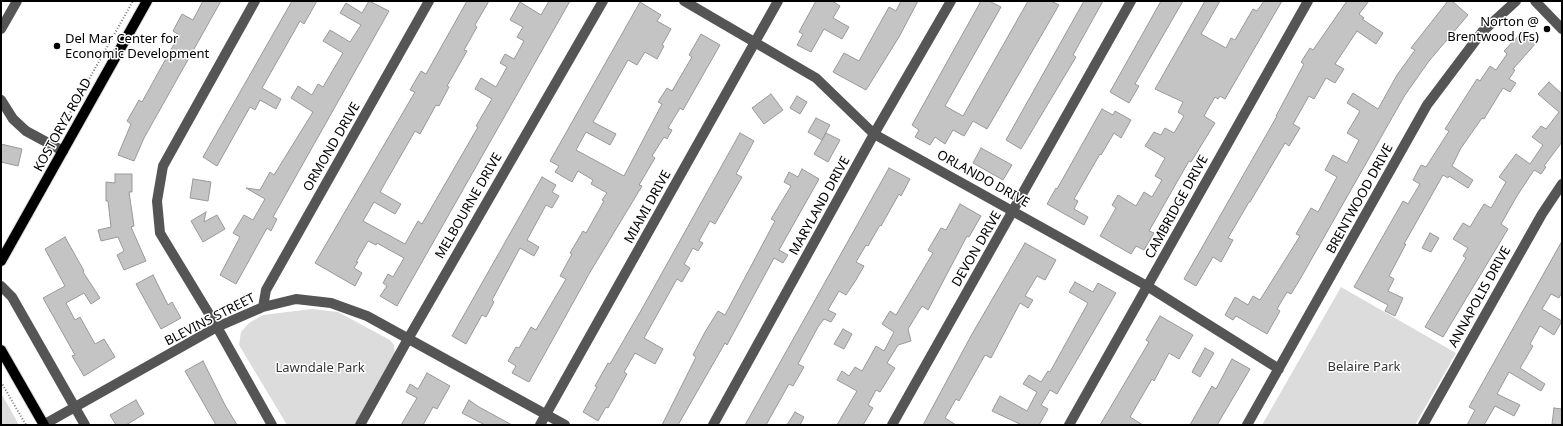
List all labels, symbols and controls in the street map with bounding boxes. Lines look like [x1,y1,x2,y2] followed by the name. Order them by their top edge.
[1447,14,1539,45] place label: Norton @ Brentwood (Fs)
[1542,24,1552,34] marker: Norton @ Brentwood (Fs)
[65,31,209,62] place label: Del Mar Center for Economic Development
[52,41,62,51] marker: Del Mar Center for Economic Development
[31,76,95,174] street label: KOSTORYZ ROAD
[300,100,364,194] street label: ORMOND DRIVE
[1323,141,1397,257] street label: BRENTWOOD DRIVE
[934,147,1032,211] street label: ORLANDO DRIVE
[432,150,506,262] street label: MELBOURNE DRIVE
[1142,153,1212,261] street label: CAMBRIDGE DRIVE
[786,154,854,258] street label: MARYLAND DRIVE
[622,168,674,246] street label: MIAMI DRIVE
[949,208,1005,290] street label: DEVON DRIVE
[1446,244,1514,350] street label: ANNAPOLIS DRIVE
[162,291,258,349] street label: BLEVINS STREET
[1327,359,1401,375] park label: Belaire Park
[275,360,365,376] park label: Lawndale Park

